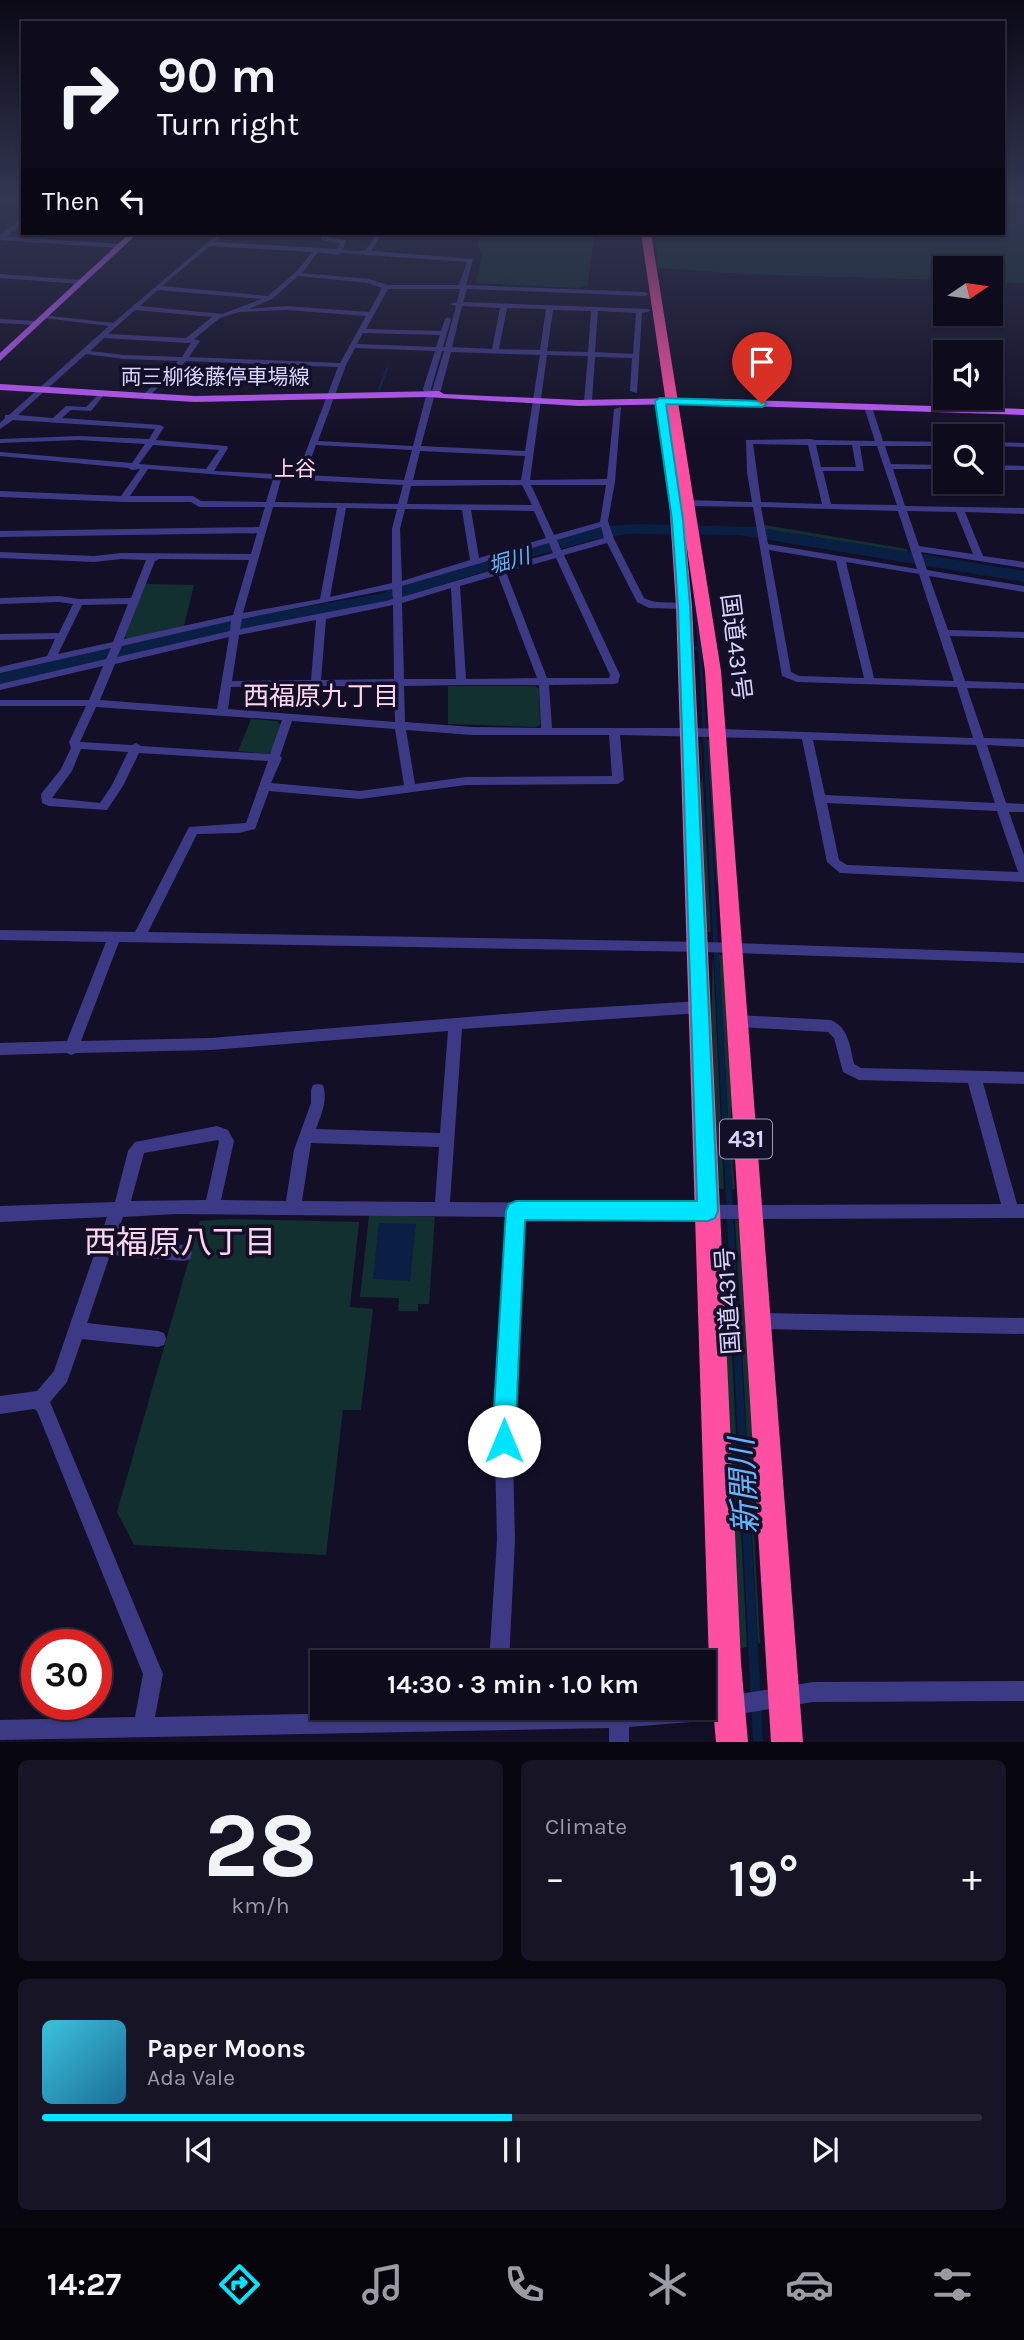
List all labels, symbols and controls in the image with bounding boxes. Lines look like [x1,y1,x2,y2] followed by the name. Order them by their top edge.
[157,47,277,104] text: 90 m
[42,49,133,140] icon: right
[157,106,299,143] text: Turn right
[114,182,152,220] icon: left
[42,186,100,217] text: Then
[933,256,1003,326] north arrow
[933,256,1003,494] map controls
[732,332,792,404] pin
[933,340,1003,410] button: sound
[743,343,781,381] icon: arrive
[121,365,310,389] street label: 両三柳後藤停車場線
[933,424,1003,494] button: search
[274,457,316,481] district label: 上谷
[486,543,534,578] water label: 堀川
[716,592,756,702] street label: 国道431号
[243,681,399,712] district label: 西福原九丁目
[720,1120,772,1158] road number: 431
[84,1224,276,1261] district label: 西福原八丁目
[710,1246,746,1356] street label: 国道431号
[467,1404,541,1478] position arrow
[723,1434,765,1535] water label: 新開川
[21,1629,112,1720] speed limit sign: 30
[387,1669,639,1700] text: 14:30 · 3 min · 1.0 km
[204,1793,317,1899] text: 28
[545,1813,627,1840] text: Climate
[728,1848,799,1909] text: 19°
[545,1856,565,1901] text: −
[962,1856,982,1901] text: +
[231,1892,290,1919] text: km/h
[147,2033,306,2064] text: Paper Moons
[147,2064,235,2091] text: Ada Vale
[180,2131,218,2169] icon: previous
[493,2131,531,2169] icon: pause
[806,2131,844,2169] icon: next
[215,2260,264,2309] icon: directions
[358,2260,407,2309] icon: music
[500,2260,549,2309] icon: phone
[643,2260,692,2309] icon: climate
[785,2260,834,2309] icon: car
[928,2260,977,2309] icon: filters
[47,2266,121,2303] text: 14:27

